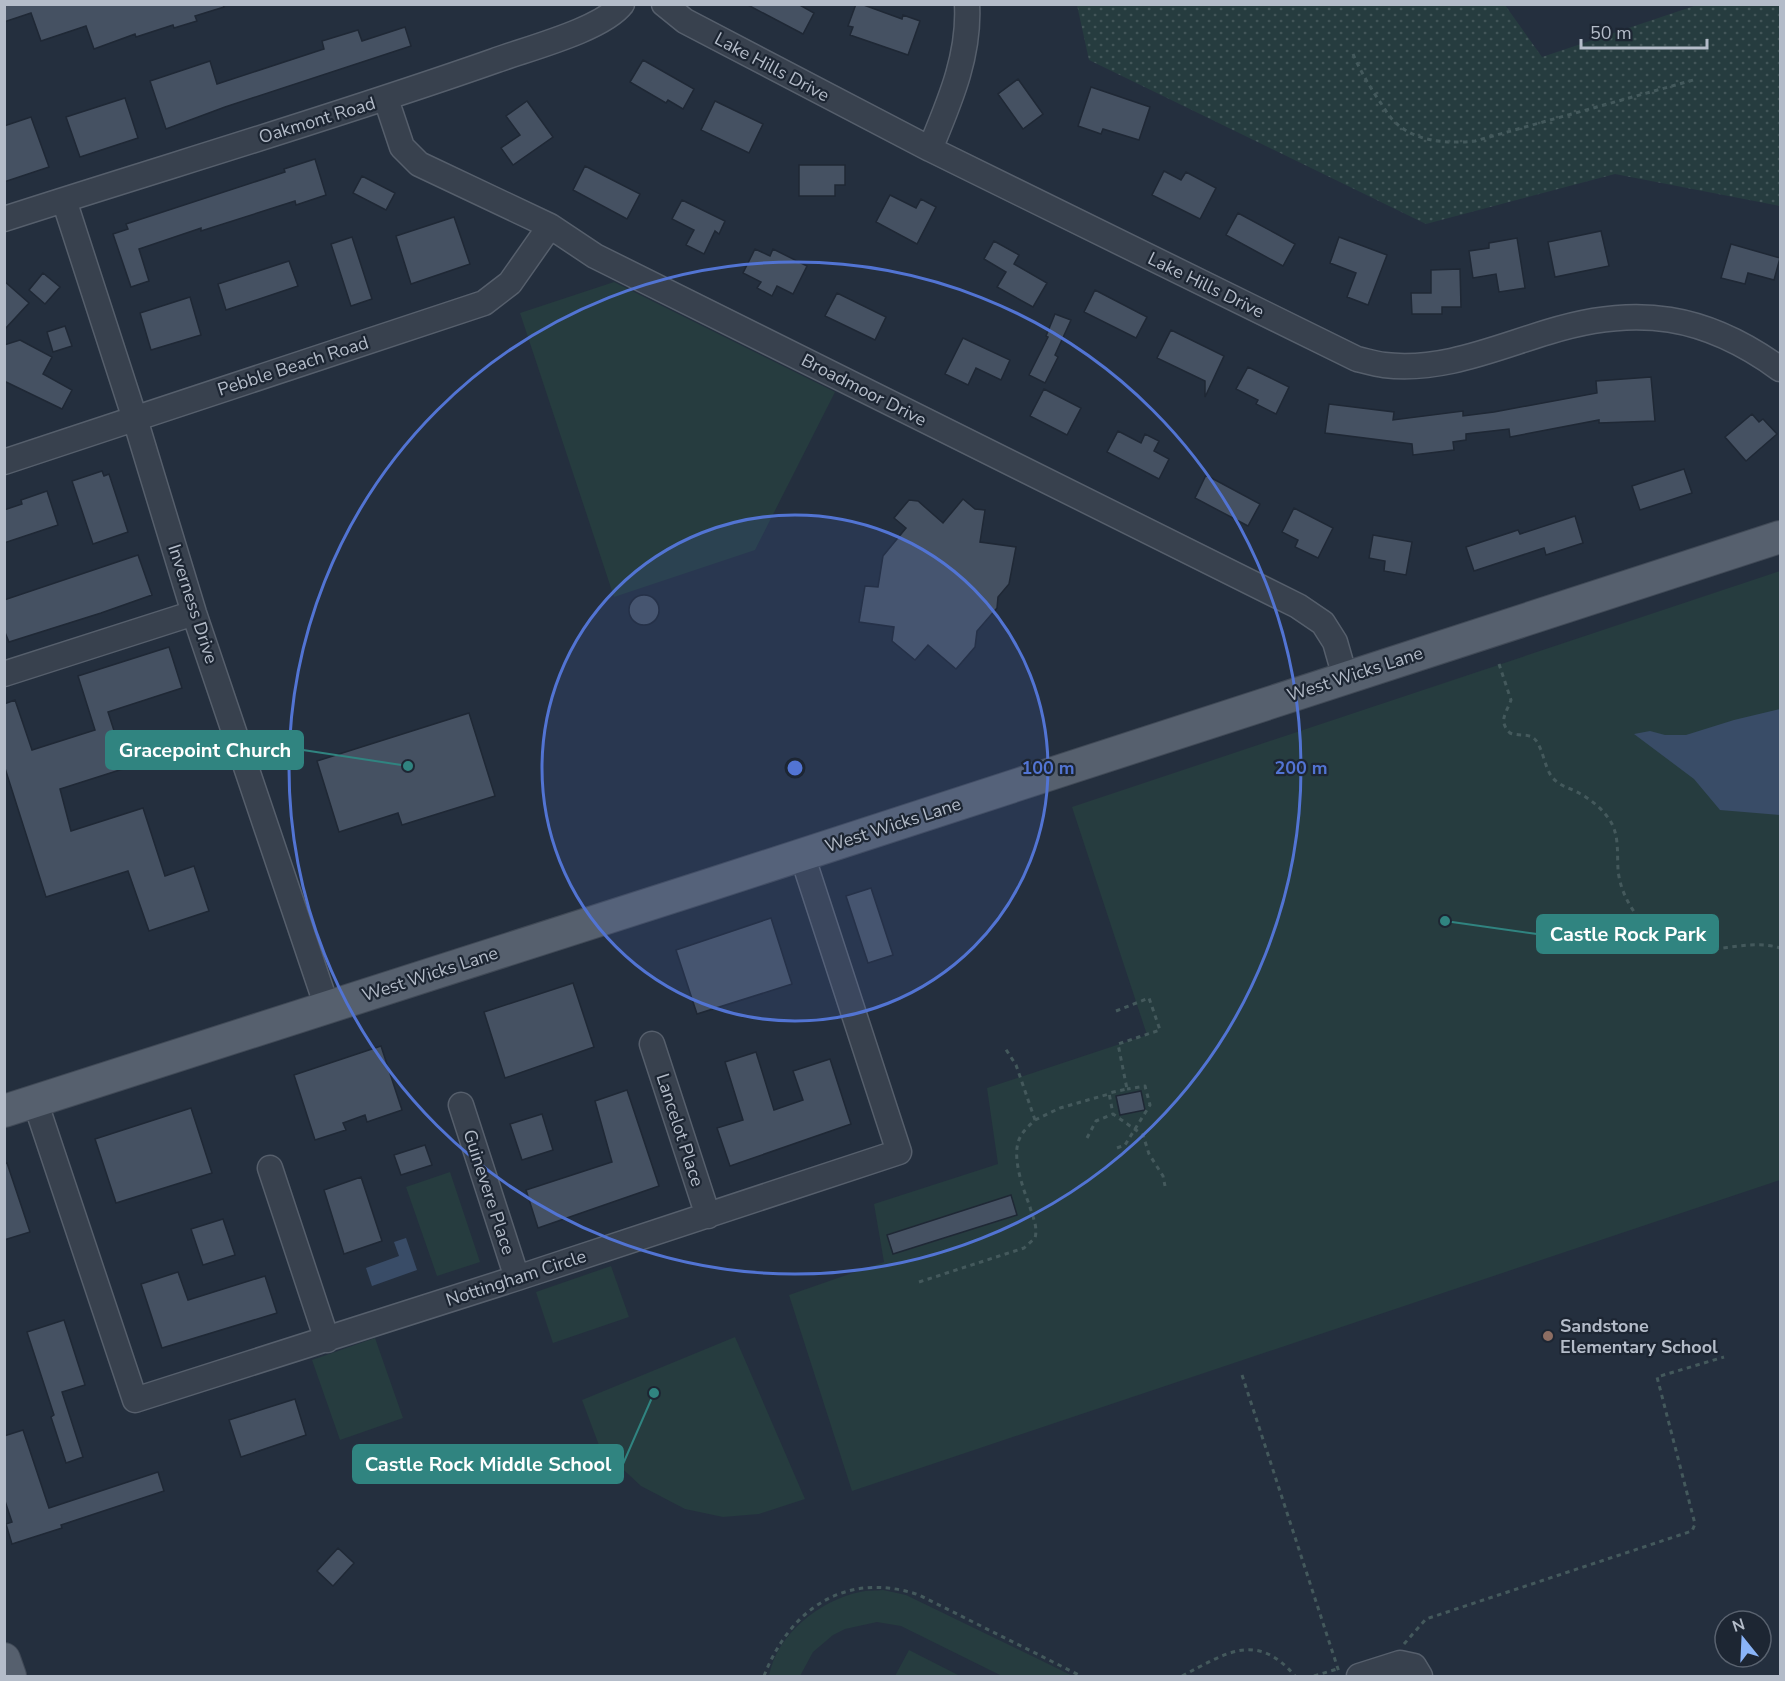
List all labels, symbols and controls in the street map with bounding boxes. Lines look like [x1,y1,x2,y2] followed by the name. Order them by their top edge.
[1581,12,1707,50] scale bar
[1590,21,1632,45] text: 50 m
[710,27,834,107] street label: Lake Hills Drive
[256,91,378,149] street label: Oakmont Road
[1144,246,1268,324] street label: Lake Hills Drive
[214,330,372,402] street label: Pebble Beach Road
[797,348,931,432] street label: Broadmoor Drive
[162,541,224,667] street label: Inverness Drive
[1284,641,1426,707] street label: West Wicks Lane
[106,731,303,769] callout: Gracepoint Church
[119,737,291,764] text: Gracepoint Church
[1021,756,1075,780] text: 100 m
[1274,756,1328,780] text: 200 m
[785,758,805,778] centre of rings
[822,792,964,858] street label: West Wicks Lane
[1537,915,1718,953] callout: Castle Rock Park
[1550,921,1708,948] text: Castle Rock Park
[359,941,501,1007] street label: West Wicks Lane
[650,1070,710,1190] street label: Lancelot Place
[457,1126,521,1258] street label: Guinevere Place
[443,1244,589,1312] street label: Nottingham Circle
[1560,1314,1718,1359] place label: Sandstone Elementary School
[1541,1329,1555,1343] marker: Sandstone Elementary School
[353,1445,623,1483] callout: Castle Rock Middle School
[365,1451,612,1478] text: Castle Rock Middle School
[1713,1609,1773,1669] north arrow
[1730,1613,1748,1638] text: N

